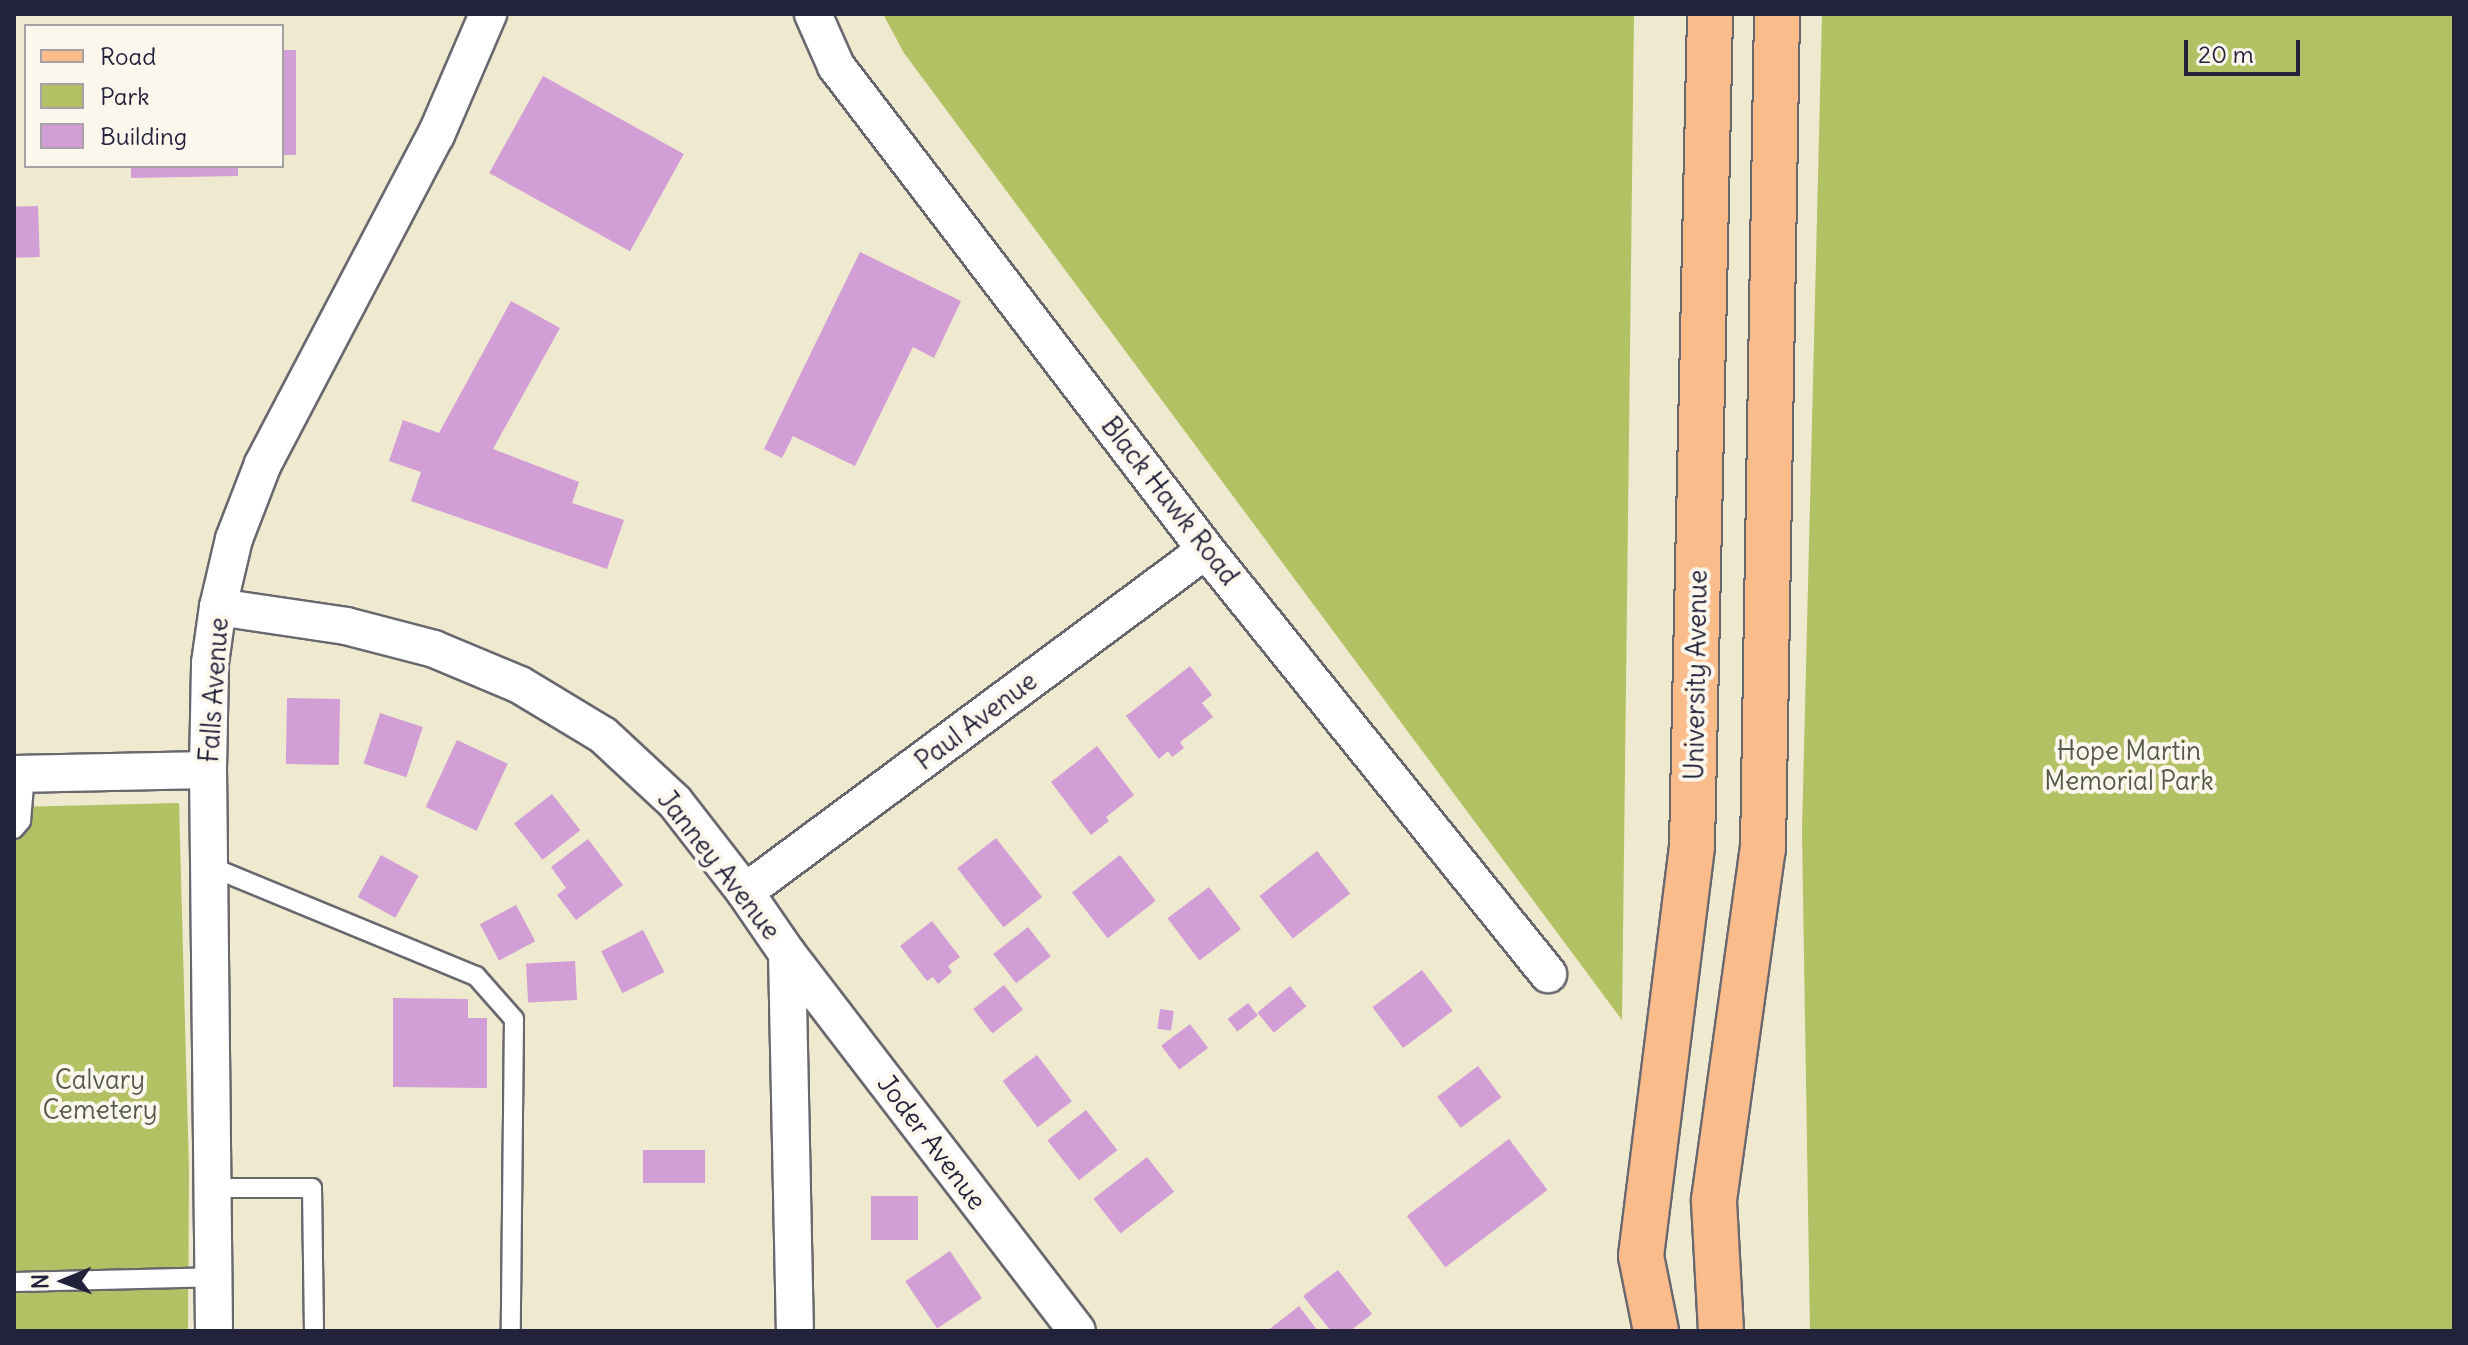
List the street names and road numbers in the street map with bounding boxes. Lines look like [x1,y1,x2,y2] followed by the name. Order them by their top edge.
[1095,411,1245,591] street label: Black Hawk Road
[1679,570,1713,780] street label: University Avenue
[193,617,235,763] street label: Falls Avenue
[909,665,1043,777] street label: Paul Avenue
[651,784,787,946] street label: Janney Avenue
[871,1068,993,1216] street label: Joder Avenue

